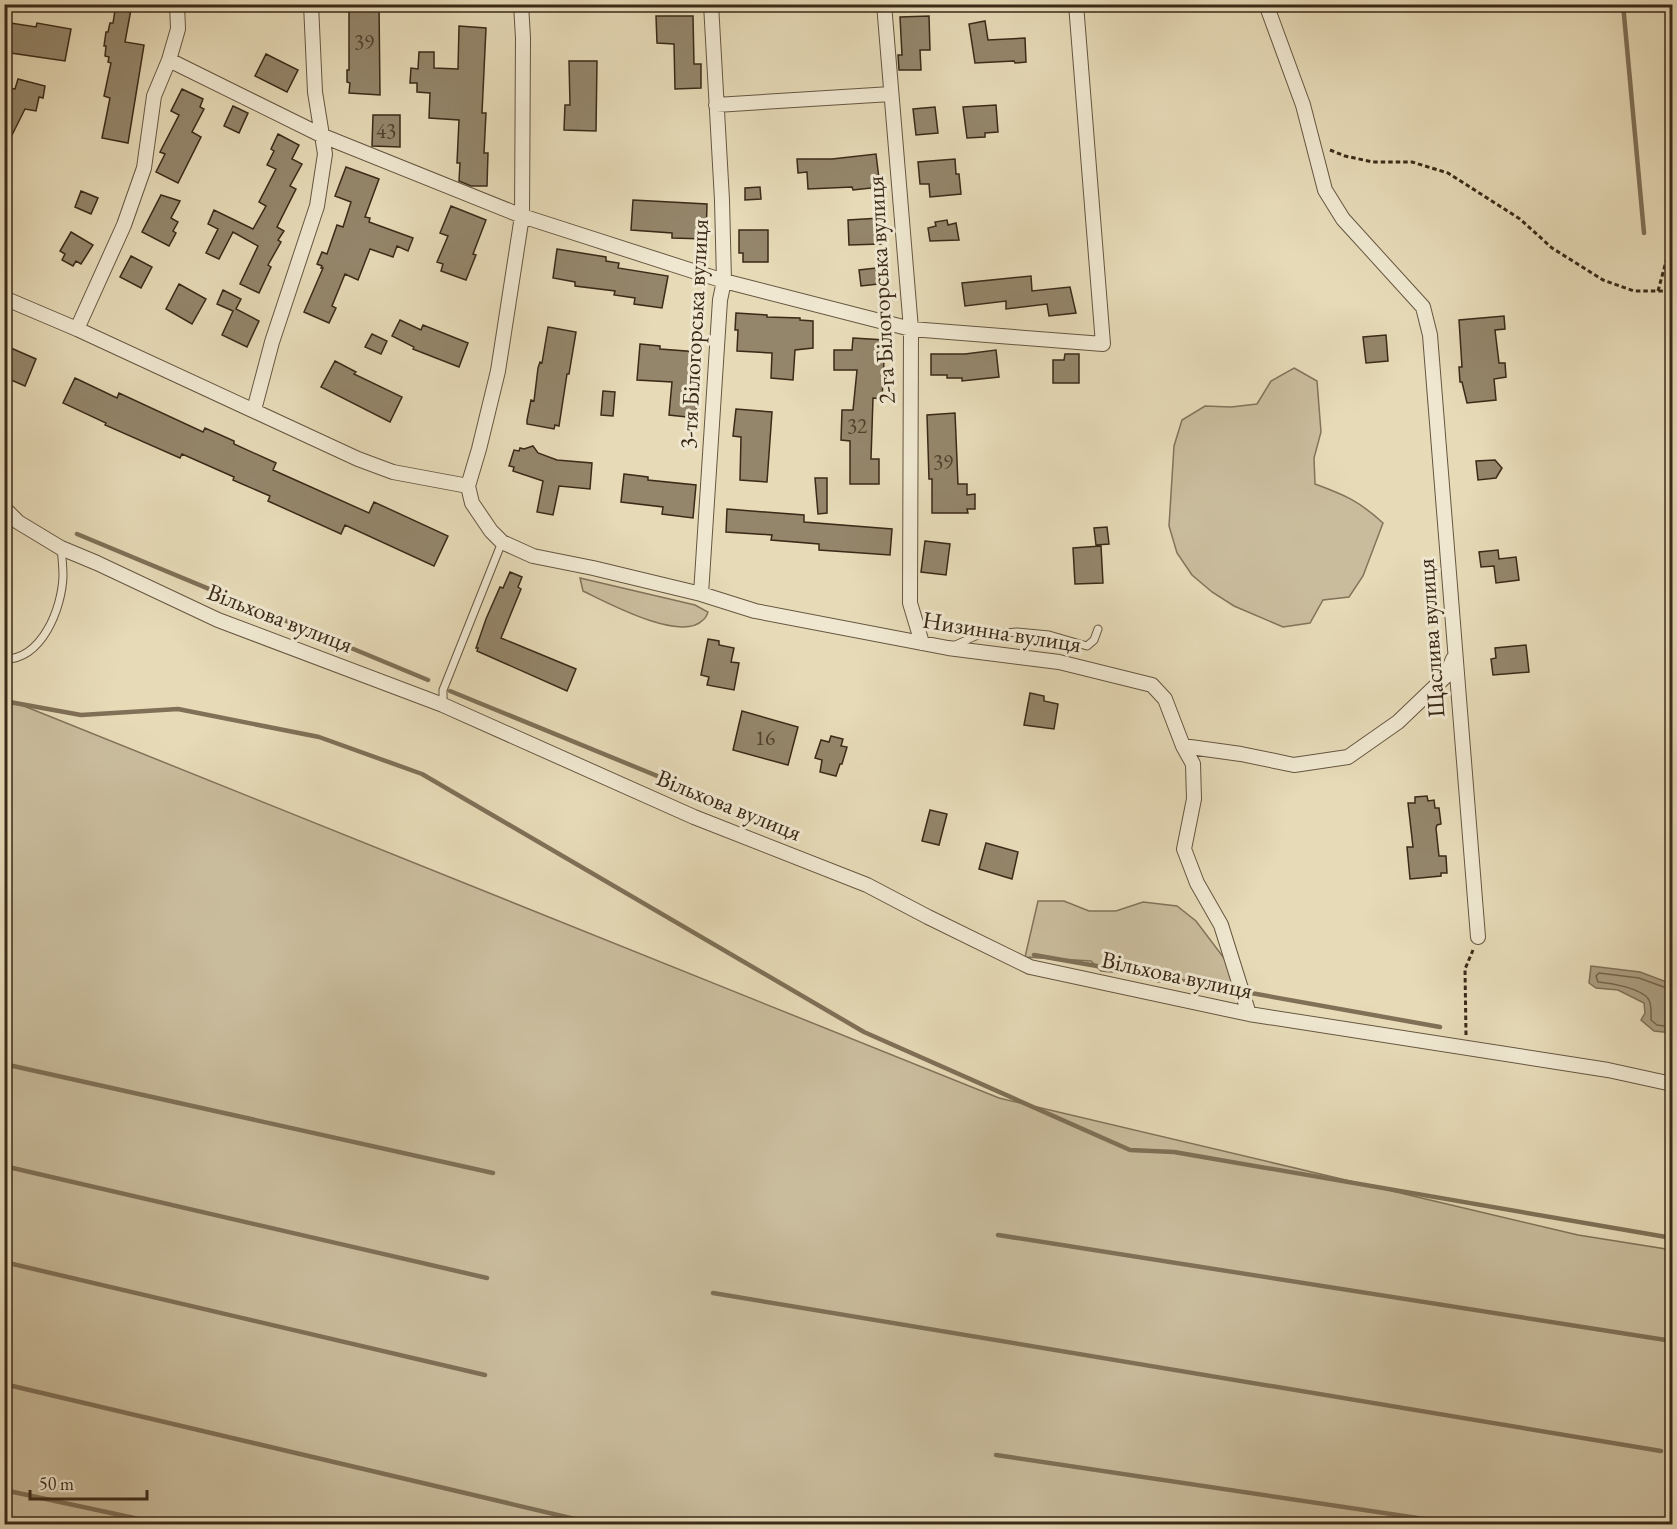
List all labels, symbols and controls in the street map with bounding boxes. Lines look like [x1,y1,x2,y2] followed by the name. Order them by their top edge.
[354,28,374,55] house number: 39
[376,117,396,144] house number: 43
[859,175,902,405] street label: 2-га Білогорська вулиця
[672,218,715,450] street label: 3-тя Білогорська вулиця
[847,412,867,439] house number: 32
[933,448,953,475] house number: 39
[1409,557,1452,719] street label: Щаслива вулиця
[203,576,358,660] street label: Вільхова вулиця
[920,604,1084,659] street label: Низинна вулиця
[755,724,775,751] house number: 16
[652,761,806,848] street label: Вільхова вулиця
[1099,943,1256,1006] street label: Вільхова вулиця
[30,1463,147,1501] scale bar
[39,1472,74,1495] text: 50 m

